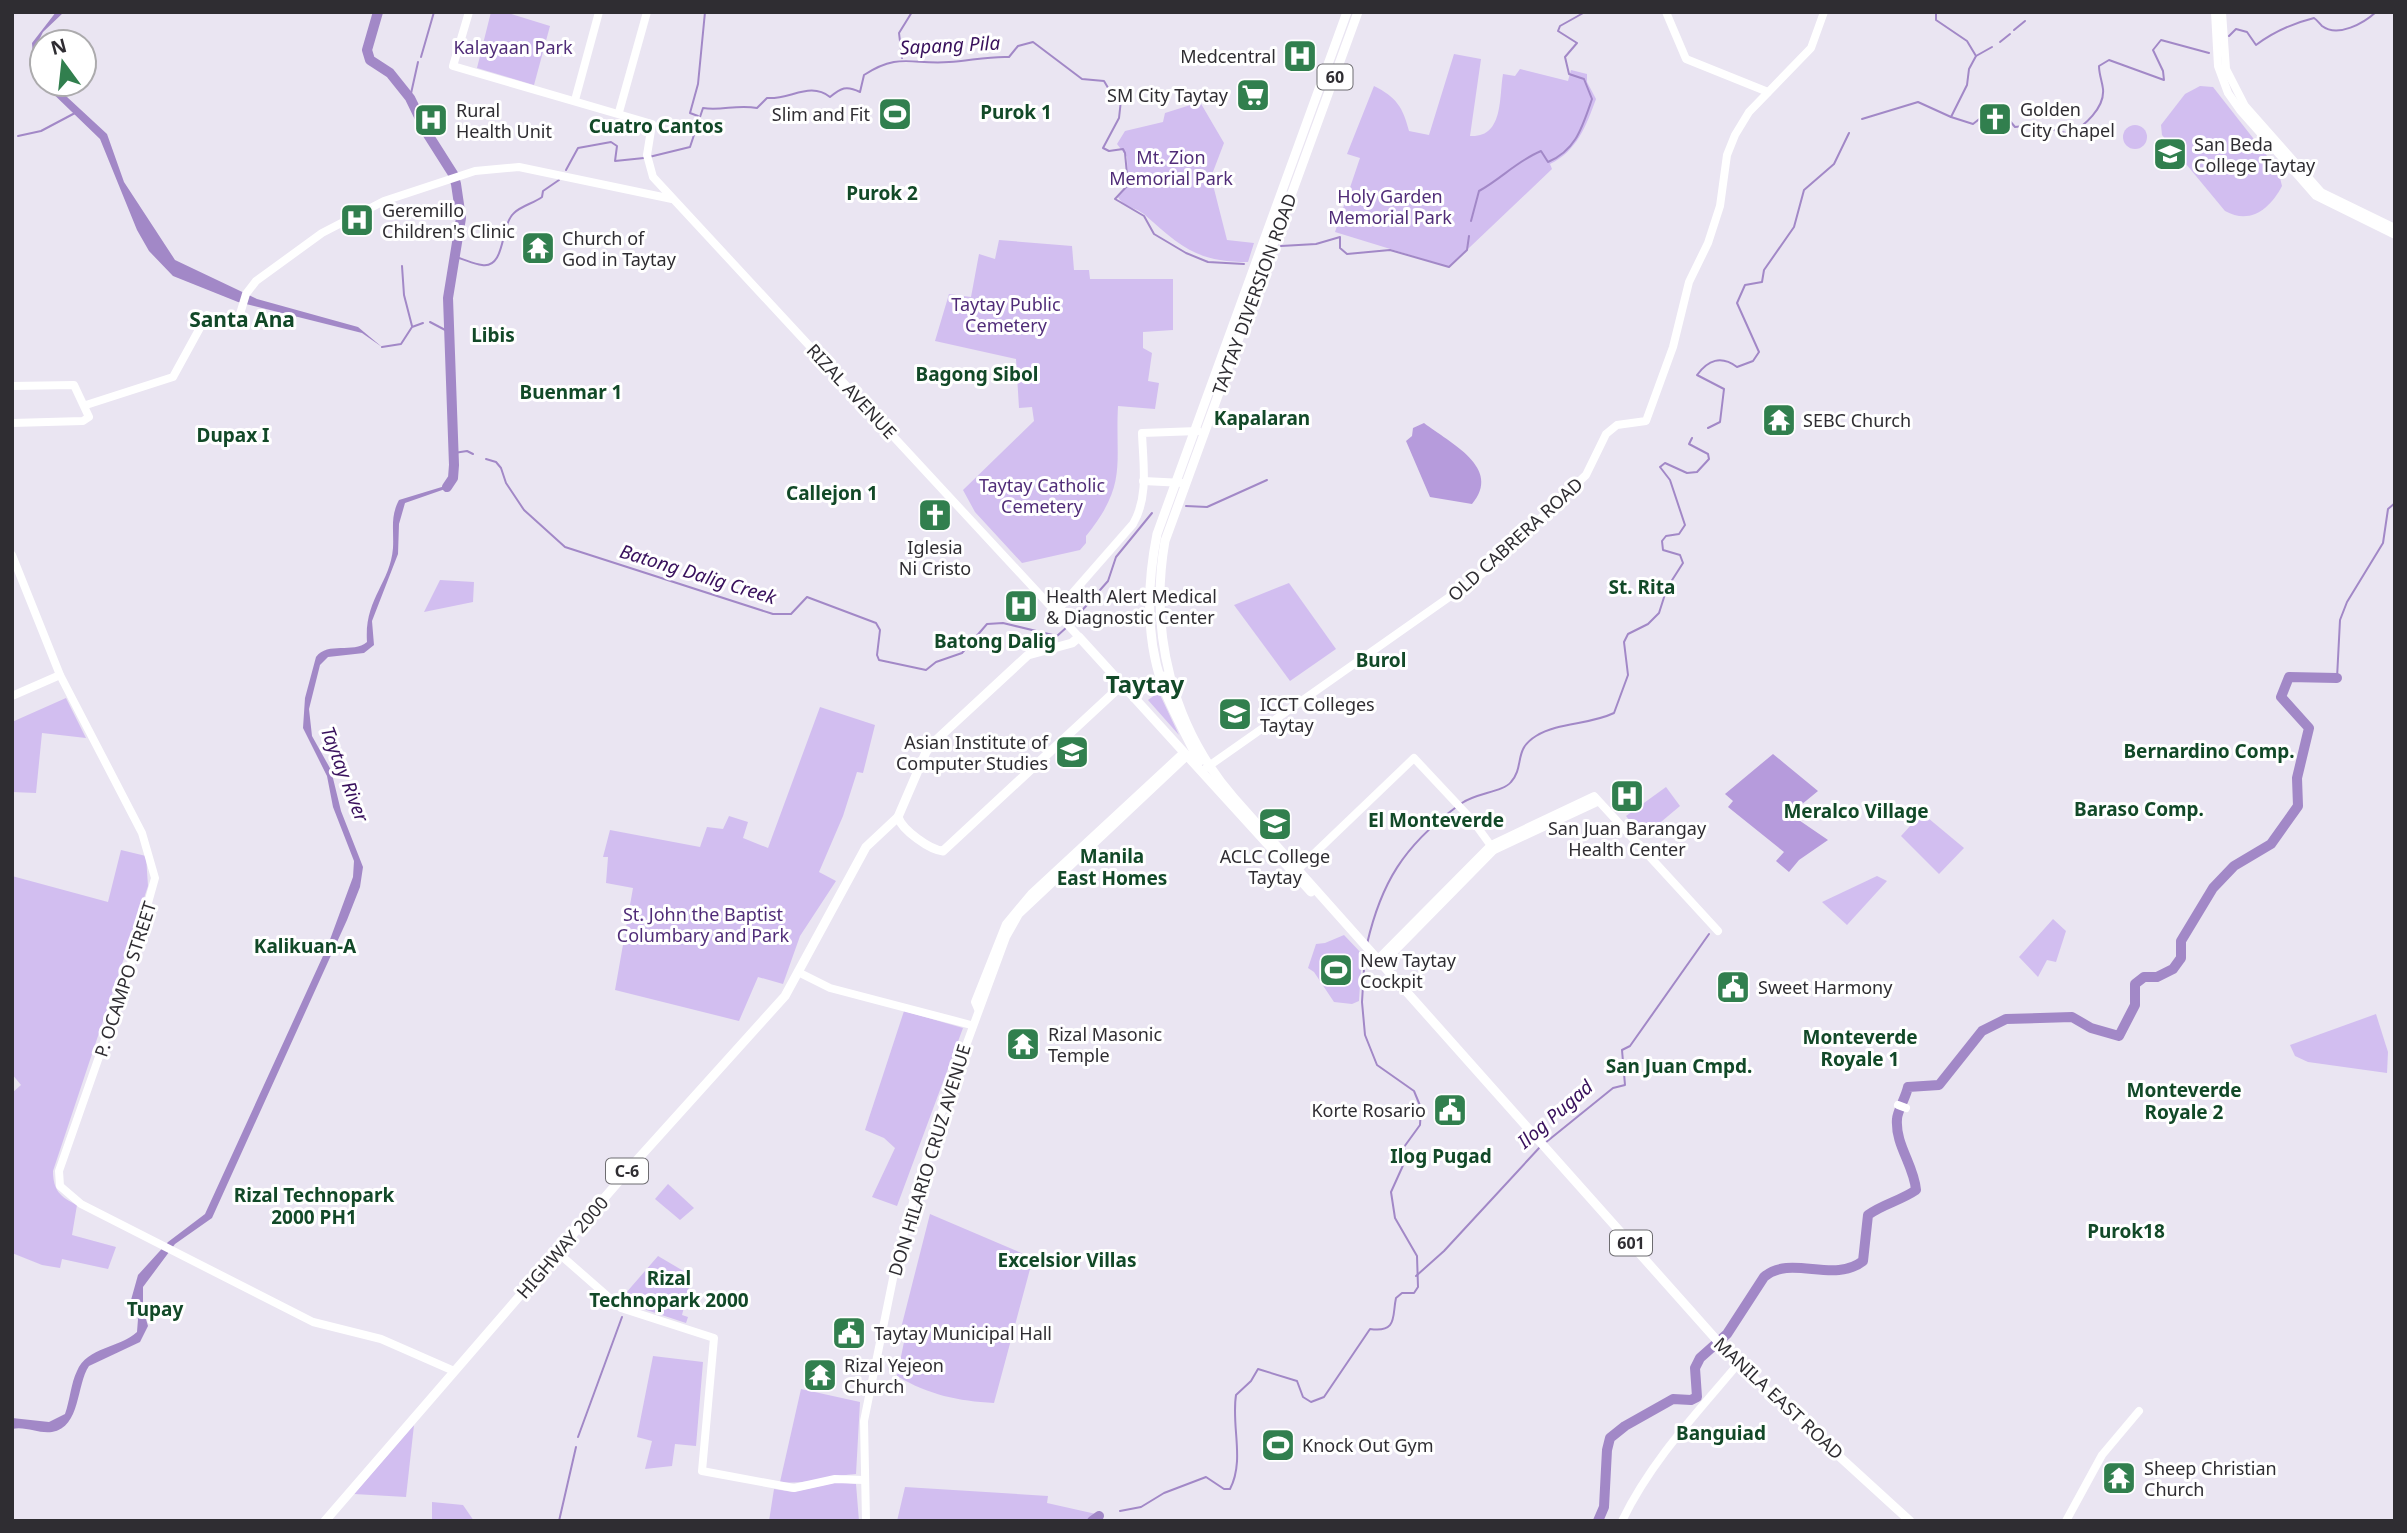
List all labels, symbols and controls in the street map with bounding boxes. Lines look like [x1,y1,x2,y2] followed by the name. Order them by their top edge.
[28,28,98,98] north arrow
[899,29,1001,61] water label: Sapang Pila
[48,32,69,61] text: N
[453,35,573,59] park label: Kalayaan Park
[1281,37,1319,75] hospital icon: Medcentral
[1180,44,1276,68] place label: Medcentral
[1318,64,1352,90] road number: 60
[1234,76,1272,114] supermarket icon: SM City Taytay
[1107,83,1229,107] place label: SM City Taytay
[876,95,914,133] sports icon: Slim and Fit
[2020,97,2115,142] place label: Golden City Chapel
[456,98,552,143] place label: Rural Health Unit
[980,99,1052,125] district label: Purok 1
[1976,100,2014,138] church icon: Golden City Chapel
[412,101,450,139] hospital icon: Rural Health Unit
[772,102,870,126] place label: Slim and Fit
[589,113,723,139] district label: Cuatro Cantos
[2194,132,2316,177] place label: San Beda College Taytay
[2151,135,2189,173] school or university icon: San Beda College Taytay
[1109,145,1233,190] park label: Mt. Zion Memorial Park
[846,180,918,206] district label: Purok 2
[1328,184,1452,229] park label: Holy Garden Memorial Park
[1206,190,1302,398] street label: TAYTAY DIVERSION ROAD
[382,198,515,243] place label: Geremillo Children's Clinic
[338,201,376,239] hospital icon: Geremillo Children's Clinic
[562,226,677,271] place label: Church of God in Taytay
[519,229,557,267] temple icon: Church of God in Taytay
[951,292,1061,337] park label: Taytay Public Cemetery
[189,305,295,333] district label: Santa Ana
[471,322,515,348] district label: Libis
[802,338,902,444] street label: RIZAL AVENUE
[916,361,1038,387] district label: Bagong Sibol
[520,379,622,405] district label: Buenmar 1
[1760,401,1798,439] temple icon: SEBC Church
[1214,405,1310,431] district label: Kapalaran
[1803,408,1911,432] place label: SEBC Church
[197,422,269,448] district label: Dupax I
[1442,472,1588,606] street label: OLD CABRERA ROAD
[979,473,1105,518] park label: Taytay Catholic Cemetery
[786,480,878,506] district label: Callejon 1
[916,496,954,534] church icon: Iglesia Ni Cristo
[899,535,971,580] place label: Iglesia Ni Cristo
[617,538,780,610] water label: Batong Dalig Creek
[1609,574,1675,600] district label: St. Rita
[1046,584,1217,629] place label: Health Alert Medical & Diagnostic Center
[1002,587,1040,625] hospital icon: Health Alert Medical & Diagnostic Center
[934,628,1056,654] district label: Batong Dalig
[1356,647,1406,673] district label: Burol
[1106,667,1185,700] district label: Taytay
[1260,692,1375,737] place label: ICCT Colleges Taytay
[1216,695,1254,733] school or university icon: ICCT Colleges Taytay
[315,723,376,827] water label: Taytay River
[896,730,1049,775] place label: Asian Institute of Computer Studies
[1053,733,1091,771] school or university icon: Asian Institute of Computer Studies
[2123,738,2295,764] district label: Bernardino Comp.
[1608,777,1646,815] hospital icon: San Juan Barangay Health Center
[2074,796,2204,822] district label: Baraso Comp.
[1783,798,1929,824] district label: Meralco Village
[1256,805,1294,843] school or university icon: ACLC College Taytay
[1368,807,1504,833] district label: El Monteverde
[1548,816,1707,861] place label: San Juan Barangay Health Center
[1057,843,1167,891] district label: Manila East Homes
[1220,844,1330,889] place label: ACLC College Taytay
[89,898,161,1060] street label: P. OCAMPO STREET
[617,902,790,947] park label: St. John the Baptist Columbary and Park
[254,933,357,959] district label: Kalikuan-A
[1360,948,1457,993] place label: New Taytay Cockpit
[1317,951,1355,989] sports icon: New Taytay Cockpit
[1714,968,1752,1006] public building icon: Sweet Harmony
[1758,975,1893,999] place label: Sweet Harmony
[1048,1022,1162,1067] place label: Rizal Masonic Temple
[1802,1024,1918,1072] district label: Monteverde Royale 1
[1004,1025,1042,1063] temple icon: Rizal Masonic Temple
[882,1041,976,1279] street label: DON HILARIO CRUZ AVENUE
[1606,1053,1752,1079] district label: San Juan Cmpd.
[1511,1073,1599,1155] water label: Ilog Pugad
[2126,1077,2242,1125] district label: Monteverde Royale 2
[1431,1091,1469,1129] public building icon: Korte Rosario
[1311,1098,1426,1122] place label: Korte Rosario
[1390,1143,1492,1169] district label: Ilog Pugad
[606,1158,648,1184] road number: C-6
[234,1182,394,1230] district label: Rizal Technopark 2000 PH1
[511,1191,613,1303] street label: HIGHWAY 2000
[2087,1218,2165,1244] district label: Purok18
[1610,1231,1652,1256] road number: 601
[998,1247,1136,1273] district label: Excelsior Villas
[589,1265,749,1313] district label: Rizal Technopark 2000
[127,1296,183,1322] district label: Tupay
[830,1314,868,1352] public building icon: Taytay Municipal Hall
[874,1321,1052,1345] place label: Taytay Municipal Hall
[1709,1332,1849,1464] street label: MANILA EAST ROAD
[844,1353,944,1398] place label: Rizal Yejeon Church
[801,1356,839,1394] temple icon: Rizal Yejeon Church
[1676,1420,1766,1446] district label: Banguiad
[1259,1426,1297,1464] sports icon: Knock Out Gym
[1302,1433,1434,1457] place label: Knock Out Gym
[2144,1456,2277,1501] place label: Sheep Christian Church
[2100,1459,2138,1497] temple icon: Sheep Christian Church

